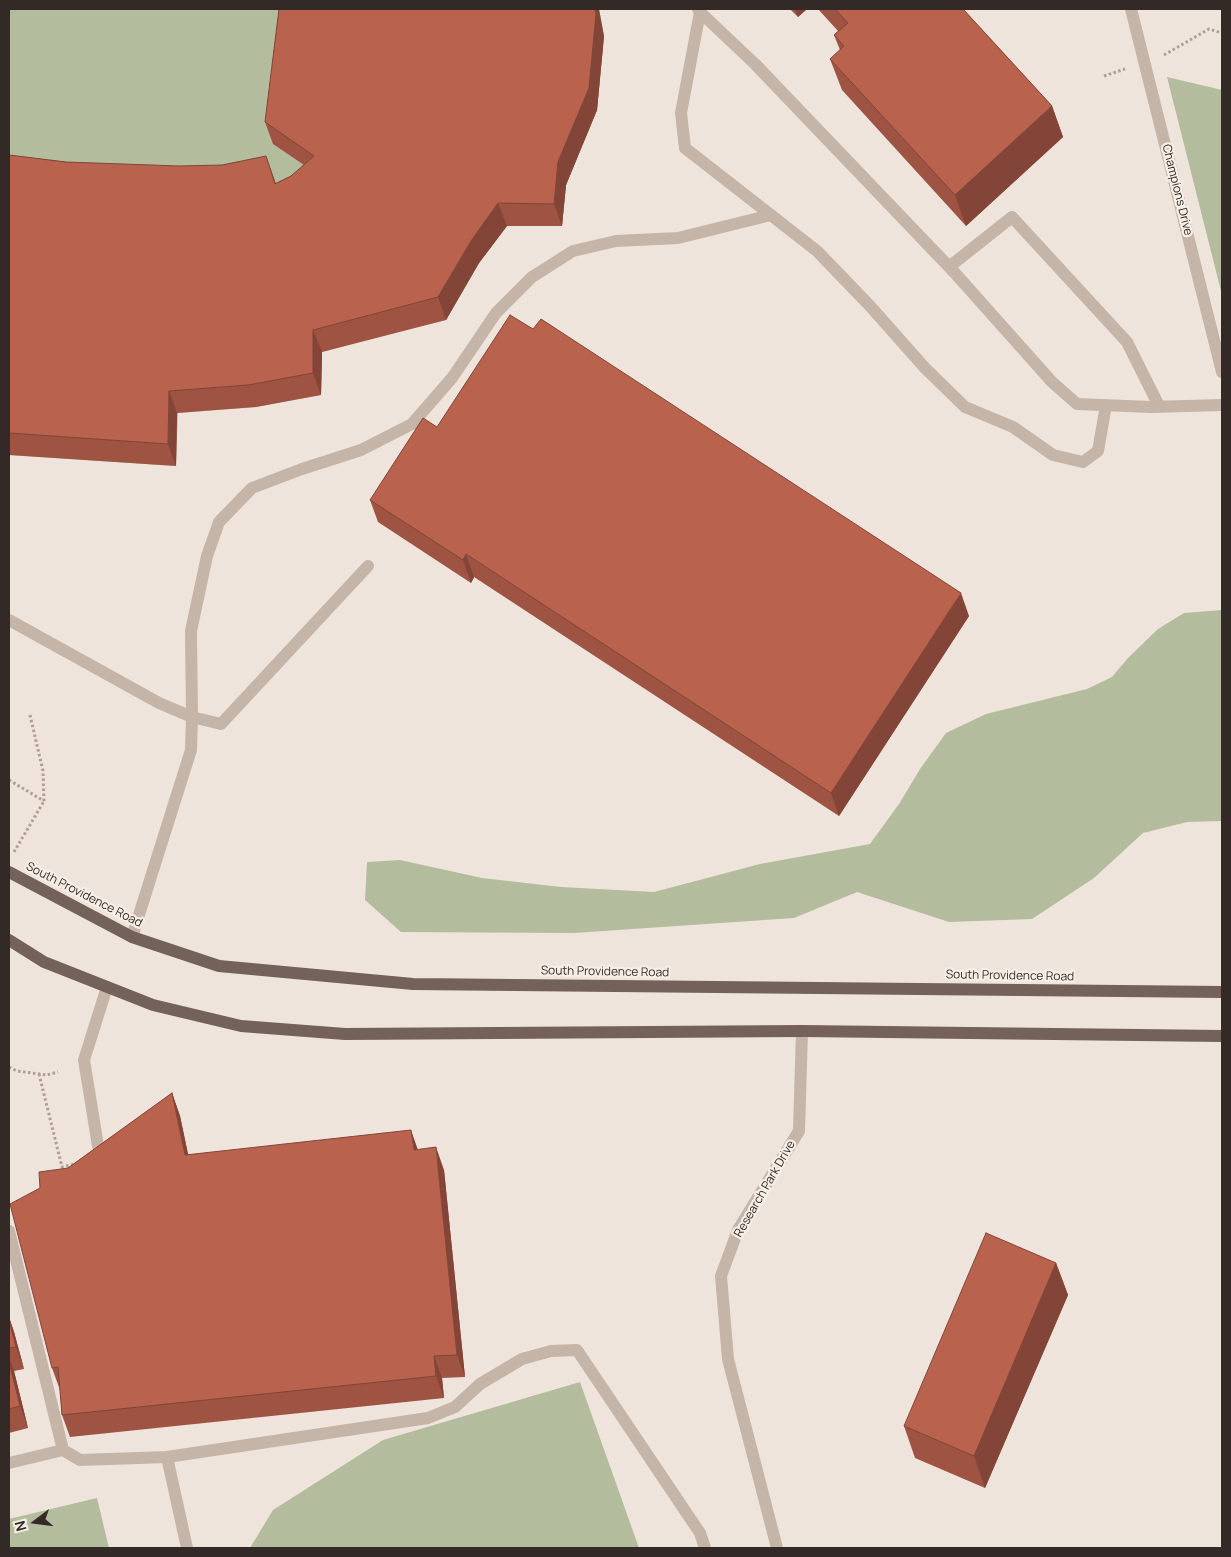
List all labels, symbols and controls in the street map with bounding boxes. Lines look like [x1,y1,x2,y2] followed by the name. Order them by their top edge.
[1159,143,1195,237] street label: Champions Drive
[23,859,145,931] street label: South Providence Road
[541,964,669,980] street label: South Providence Road
[946,968,1074,984] street label: South Providence Road
[731,1138,799,1240] street label: Research Park Drive
[10,1497,60,1547] north arrow
[10,1519,31,1533] text: N

